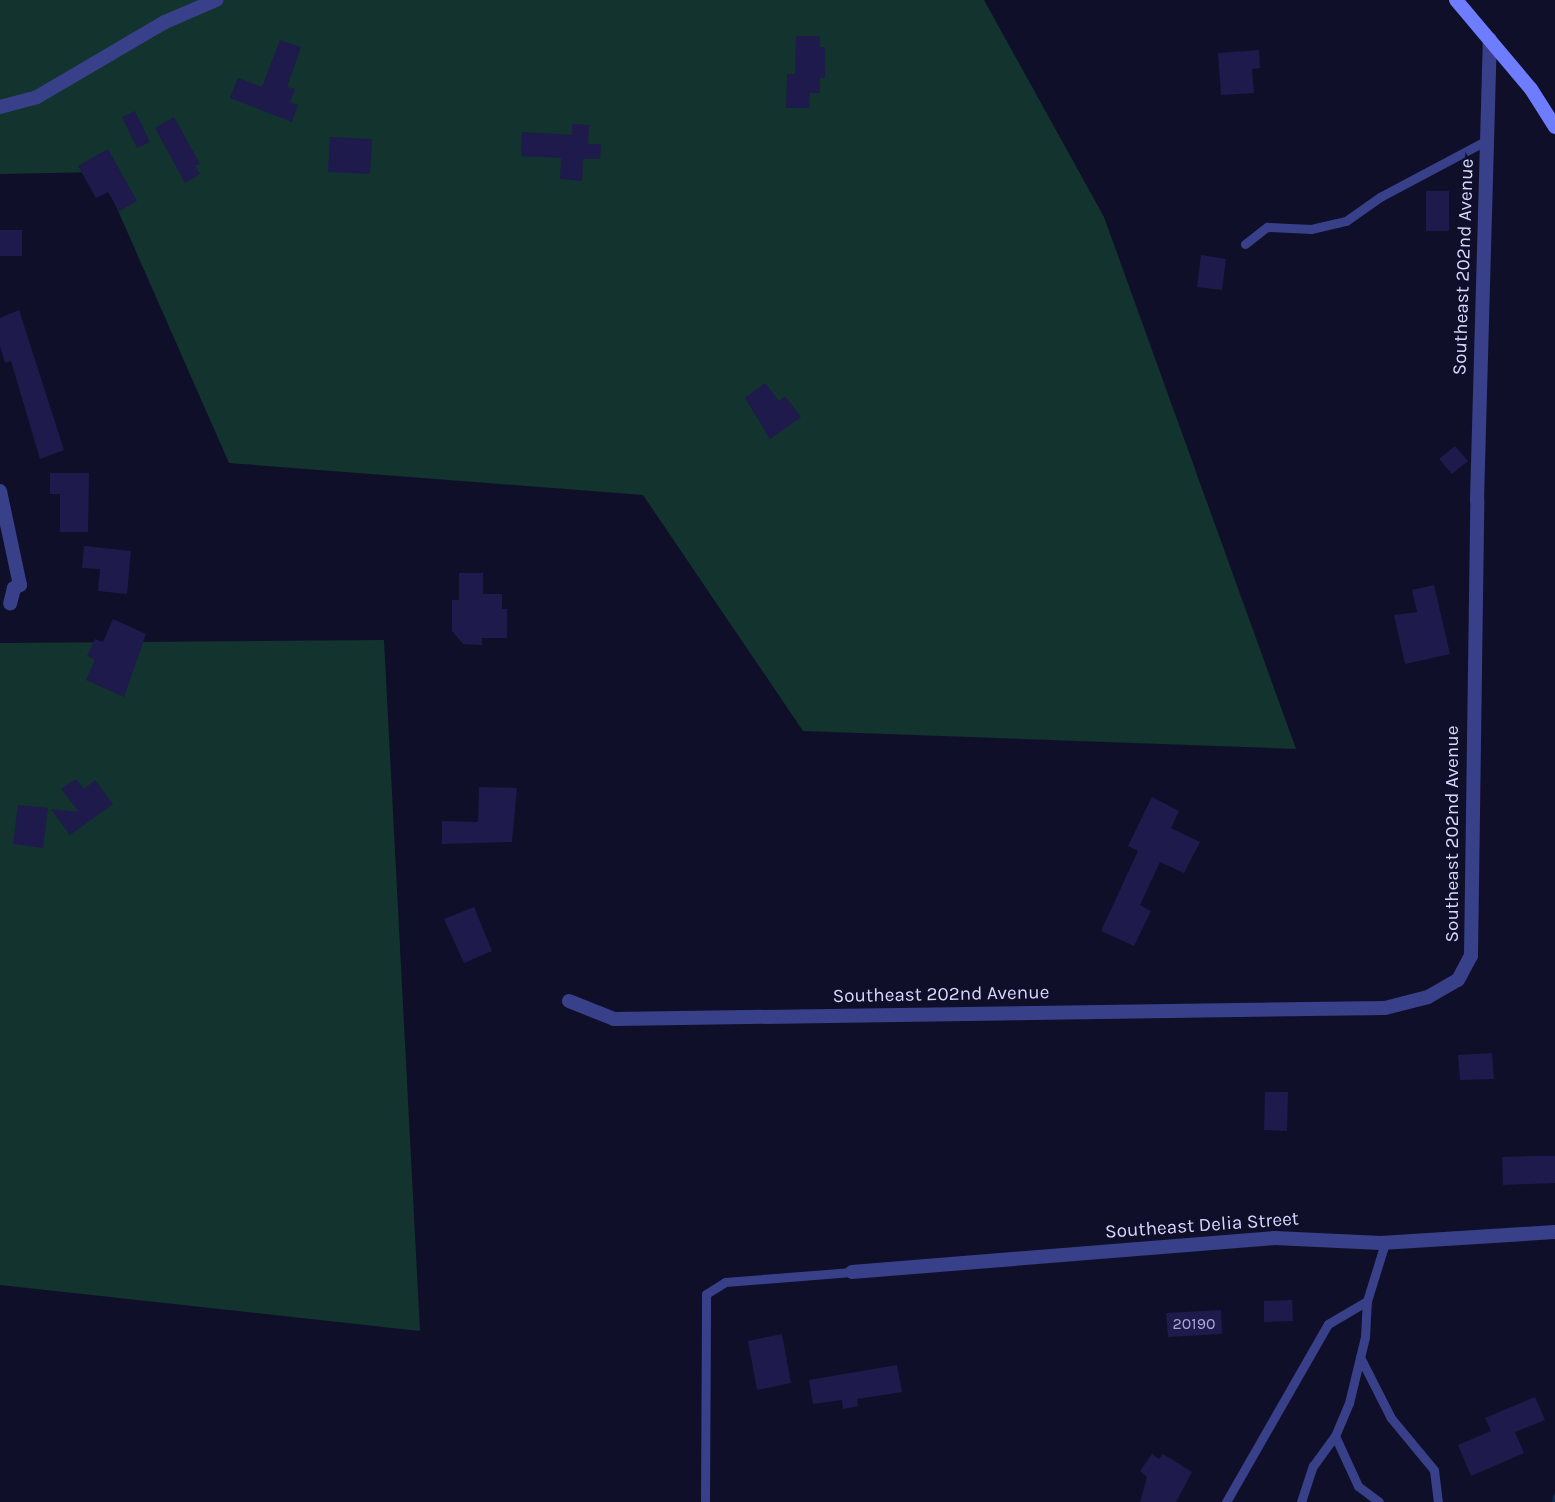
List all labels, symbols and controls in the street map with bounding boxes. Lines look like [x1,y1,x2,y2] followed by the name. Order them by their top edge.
[1449,158,1479,376] street label: Southeast 202nd Avenue
[1442,726,1464,942] street label: Southeast 202nd Avenue
[832,982,1050,1008] street label: Southeast 202nd Avenue
[1104,1208,1300,1244] street label: Southeast Delia Street
[1173,1314,1215,1334] house number: 20190

